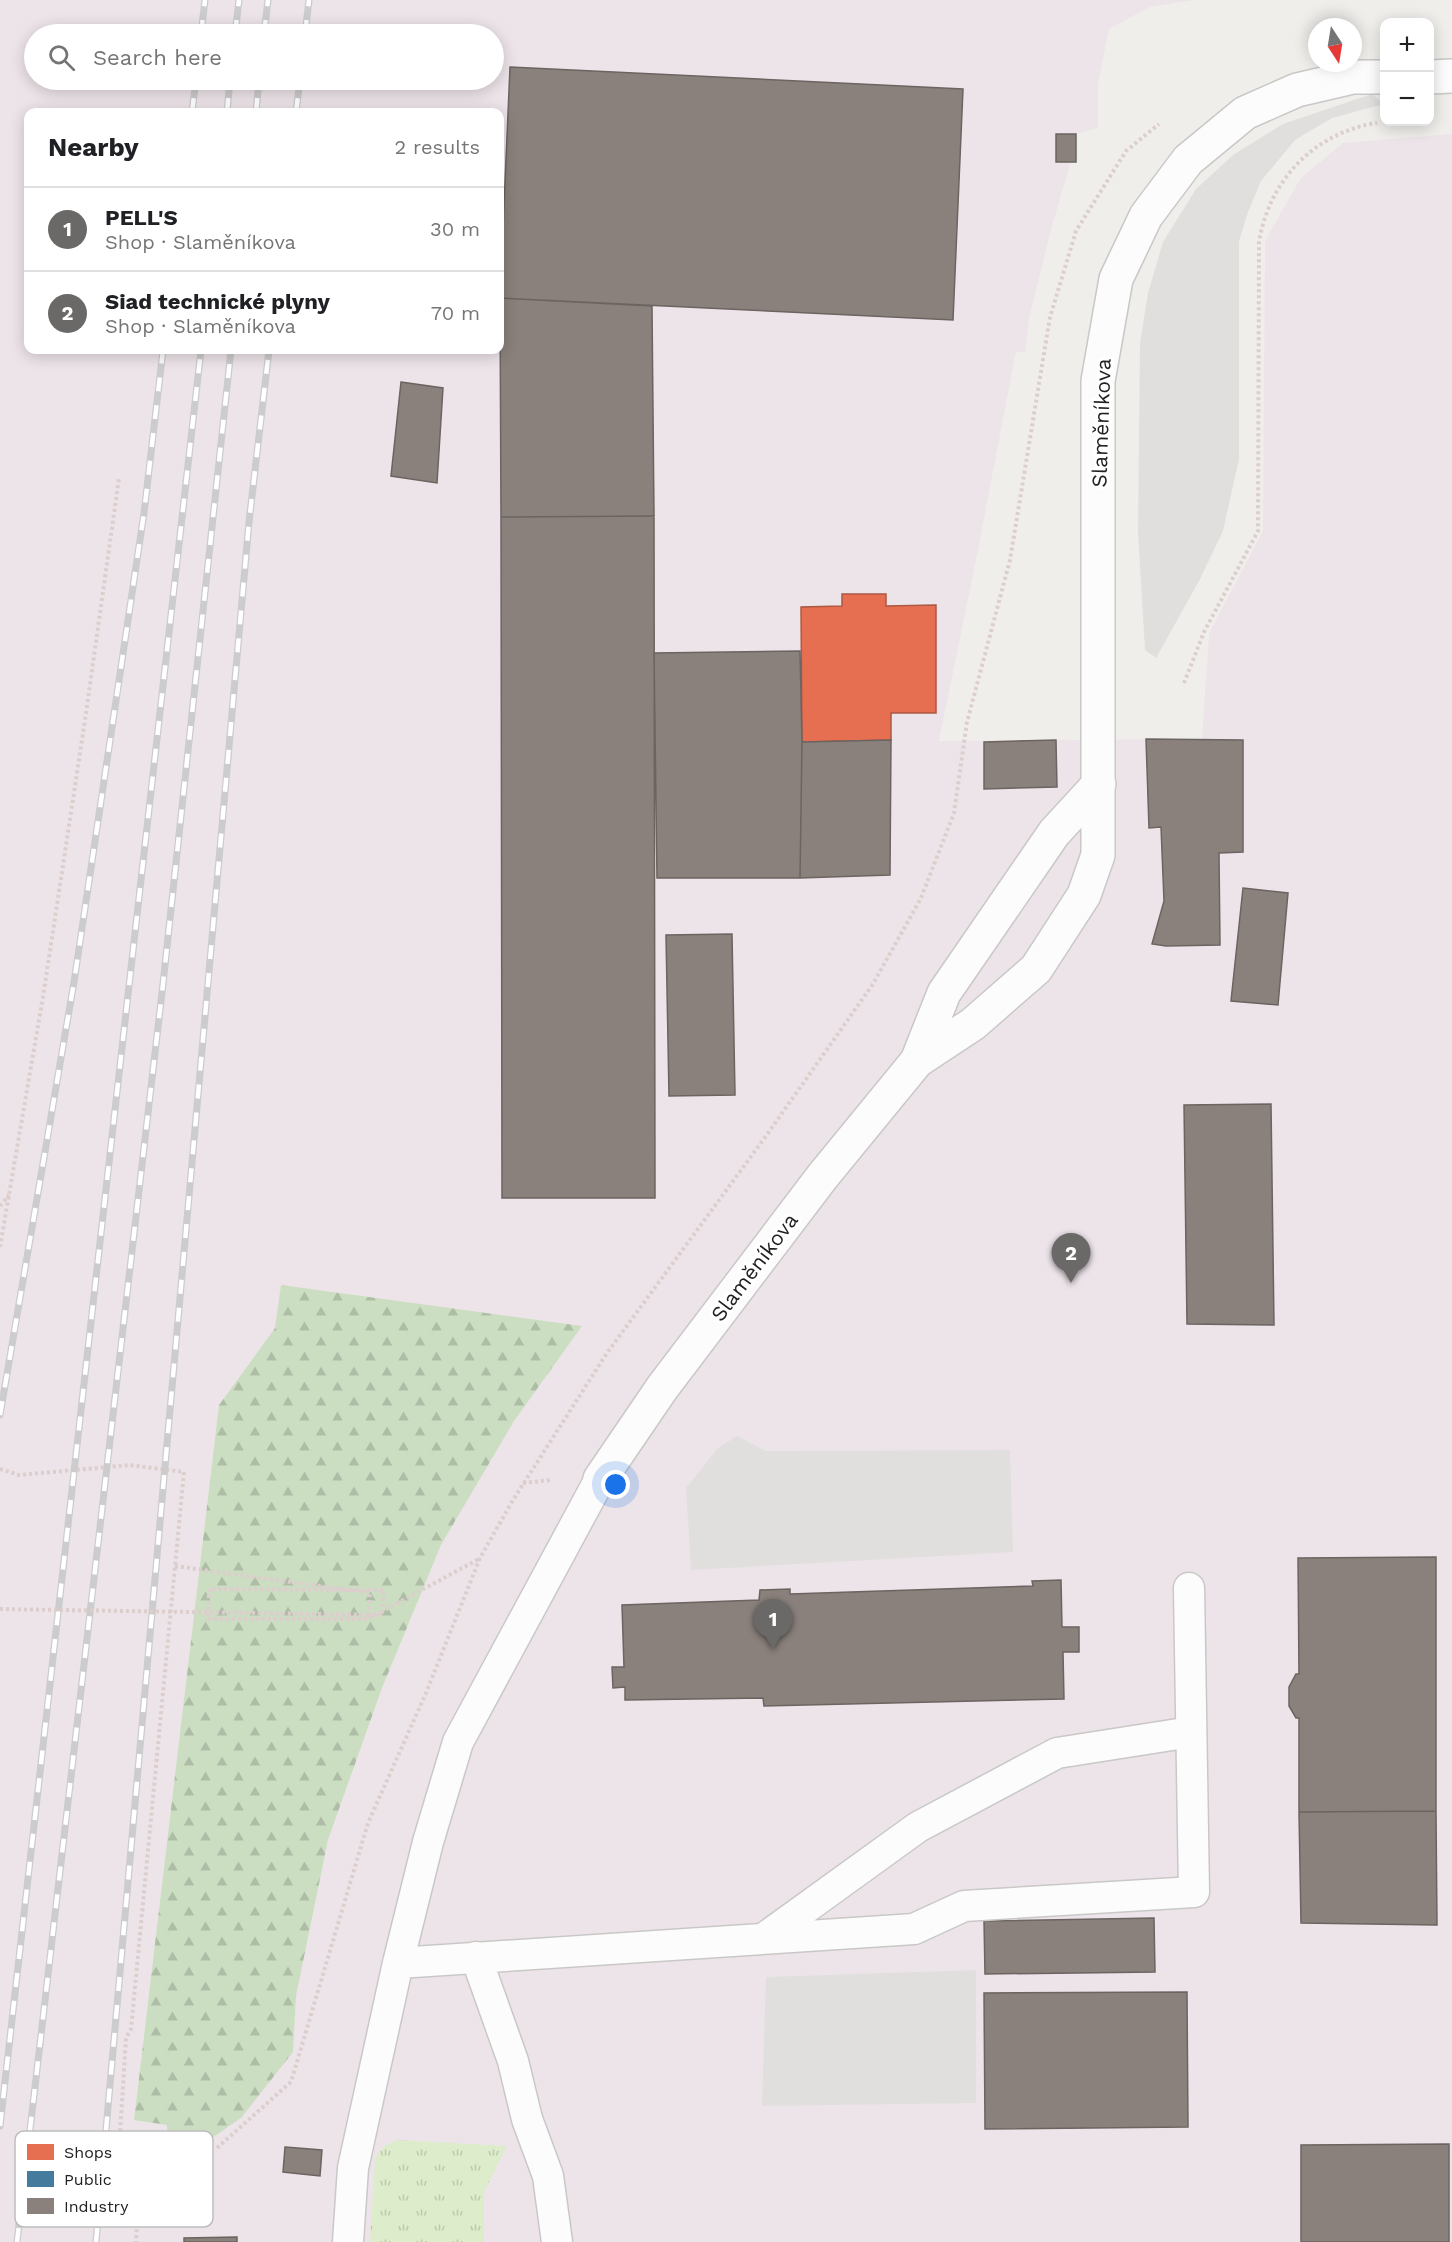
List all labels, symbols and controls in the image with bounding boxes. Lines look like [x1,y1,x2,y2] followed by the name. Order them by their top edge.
[1308,18,1362,72] north arrow
[1380,18,1434,126] map controls
[1380,18,1434,72] button: +
[24,24,504,90] search box
[45,41,78,74] icon: search
[93,45,222,70] text: Search here
[1380,72,1434,126] button: −
[48,132,139,162] text: Nearby
[395,135,480,159] text: 2 results
[105,205,178,230] text: PELL'S
[63,217,72,241] text: 1
[430,217,480,241] text: 30 m
[105,230,296,254] text: Shop · Slaměníkova
[105,289,330,314] text: Siad technické plyny
[62,301,73,325] text: 2
[431,301,480,325] text: 70 m
[105,314,296,338] text: Shop · Slaměníkova
[1086,358,1116,488] street label: Slaměníkova
[705,1208,803,1326] street label: Slaměníkova
[1052,1234,1090,1283] pin: 2
[601,1470,630,1499] your location
[754,1600,792,1649] pin: 1
[15,2131,213,2227] legend
[64,2143,112,2162] text: Shops
[64,2170,112,2189] text: Public
[64,2197,129,2216] text: Industry

